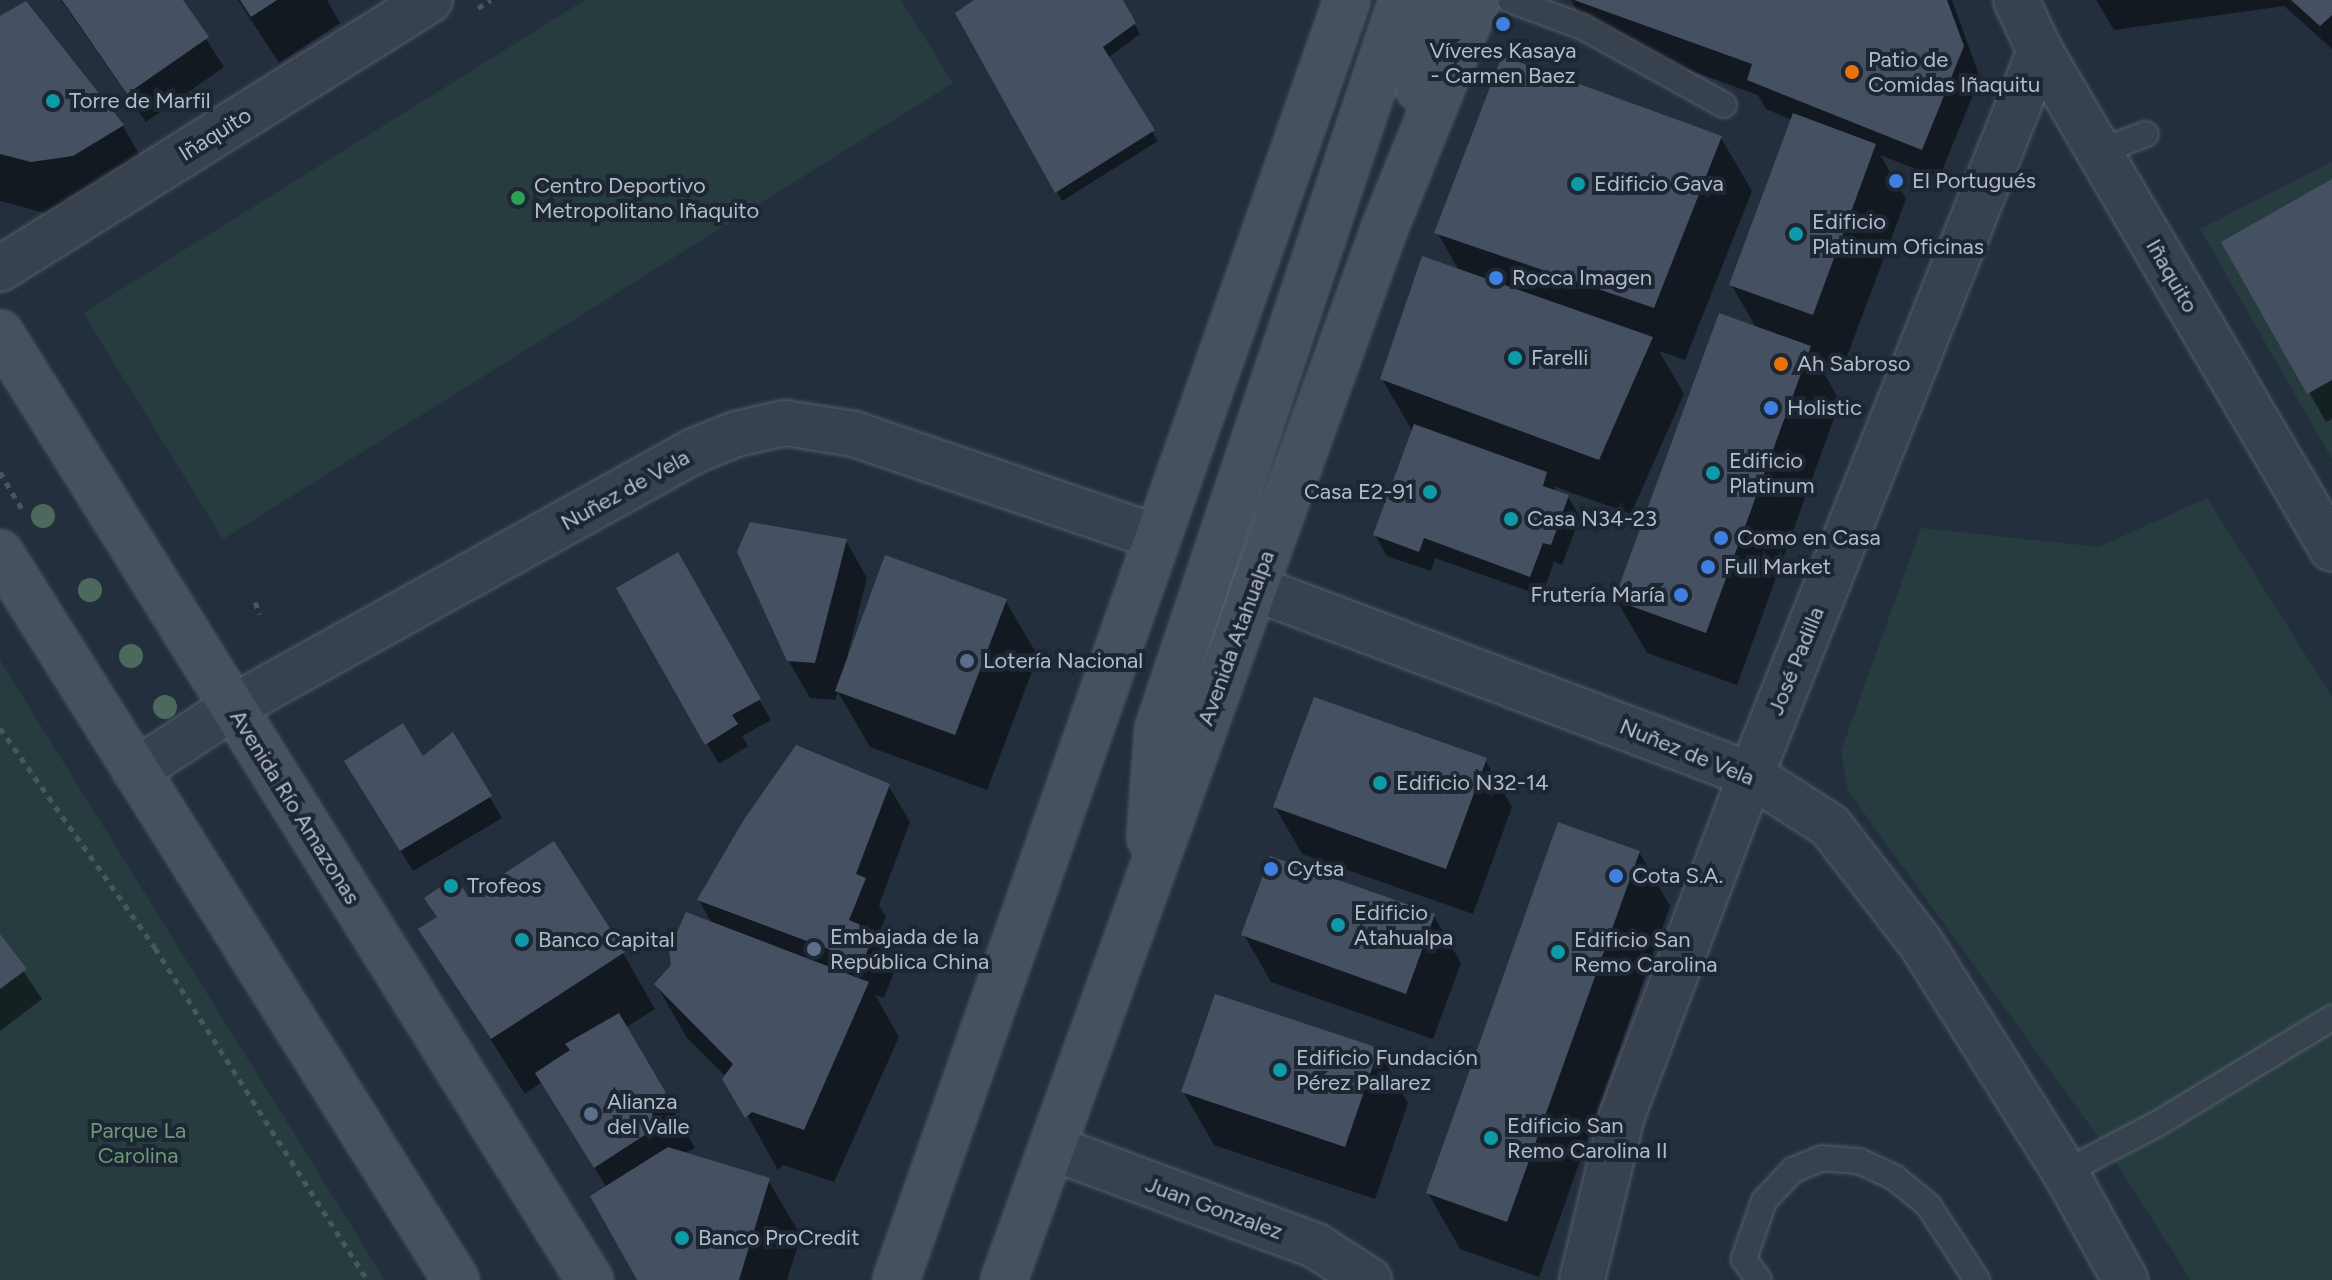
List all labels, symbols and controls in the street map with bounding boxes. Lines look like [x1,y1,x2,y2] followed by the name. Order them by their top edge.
[1494,15,1512,33] marker: Víveres Kasaya - Carmen Baez
[1430,37,1576,88] place label: Víveres Kasaya - Carmen Baez
[1868,46,2040,98] place label: Patio de Comidas Iñaquitu
[1843,63,1861,81] marker: Patio de Comidas Iñaquitu
[69,88,211,114] place label: Torre de Marfil
[44,92,62,110] marker: Torre de Marfil
[174,101,256,167] street label: Iñaquito
[1912,168,2036,194] place label: El Portugués
[1594,171,1724,197] place label: Edificio Gava
[534,172,759,224] place label: Centro Deportivo Metropolitano Iñaquito
[1887,172,1905,190] marker: El Portugués
[1569,175,1587,193] marker: Edificio Gava
[509,189,527,207] marker: Centro Deportivo Metropolitano Iñaquito
[1812,208,1984,260] place label: Edificio Platinum Oficinas
[1787,225,1805,243] marker: Edificio Platinum Oficinas
[2140,235,2204,317] street label: Iñaquito
[1512,265,1652,291] place label: Rocca Imagen
[1487,269,1505,287] marker: Rocca Imagen
[1531,345,1588,371] place label: Farelli
[1506,349,1524,367] marker: Farelli
[1797,351,1910,377] place label: Ah Sabroso
[1772,355,1790,373] marker: Ah Sabroso
[1787,395,1862,421] place label: Holistic
[1762,399,1780,417] marker: Holistic
[556,444,694,536] street label: Nuñez de Vela
[1729,447,1814,498] place label: Edificio Platinum
[1704,464,1722,482] marker: Edificio Platinum
[1304,479,1414,505] place label: Casa E2-91
[1421,483,1439,501] marker: Casa E2-91
[1527,506,1657,532] place label: Casa N34-23
[1502,510,1520,528] marker: Casa N34-23
[1737,525,1881,551] place label: Como en Casa
[1712,529,1730,547] marker: Como en Casa
[1192,547,1280,729] street label: Avenida Atahualpa
[1724,554,1831,580] place label: Full Market
[1699,558,1717,576] marker: Full Market
[1531,582,1665,608] place label: Frutería María
[1672,586,1690,604] marker: Frutería María
[1762,603,1830,719] street label: José Padilla
[983,648,1143,674] place label: Lotería Nacional
[958,652,976,670] marker: Lotería Nacional
[224,705,366,909] street label: Avenida Río Amazonas
[1616,713,1758,791] street label: Nuñez de Vela
[1396,770,1549,796] place label: Edificio N32-14
[1371,774,1389,792] marker: Edificio N32-14
[1287,856,1344,882] place label: Cytsa
[1262,860,1280,878] marker: Cytsa
[1632,863,1723,889] place label: Cota S.A.
[1607,867,1625,885] marker: Cota S.A.
[467,873,541,899] place label: Trofeos
[442,877,460,895] marker: Trofeos
[1354,899,1453,950] place label: Edificio Atahualpa
[1329,916,1347,934] marker: Edificio Atahualpa
[830,923,989,974] place label: Embajada de la República China
[1574,926,1717,978] place label: Edificio San Remo Carolina
[538,927,675,953] place label: Banco Capital
[513,931,531,949] marker: Banco Capital
[805,940,823,958] marker: Embajada de la República China
[1549,943,1567,961] marker: Edificio San Remo Carolina
[1296,1044,1478,1096] place label: Edificio Fundación Pérez Pallarez
[1271,1061,1289,1079] marker: Edificio Fundación Pérez Pallarez
[607,1088,689,1140] place label: Alianza del Valle
[582,1105,600,1123] marker: Alianza del Valle
[1507,1112,1668,1164] place label: Edificio San Remo Carolina II
[90,1117,186,1168] park label: Parque La Carolina
[1482,1129,1500,1147] marker: Edificio San Remo Carolina II
[1142,1171,1286,1245] street label: Juan Gonzalez
[698,1225,859,1251] place label: Banco ProCredit
[673,1229,691,1247] marker: Banco ProCredit

